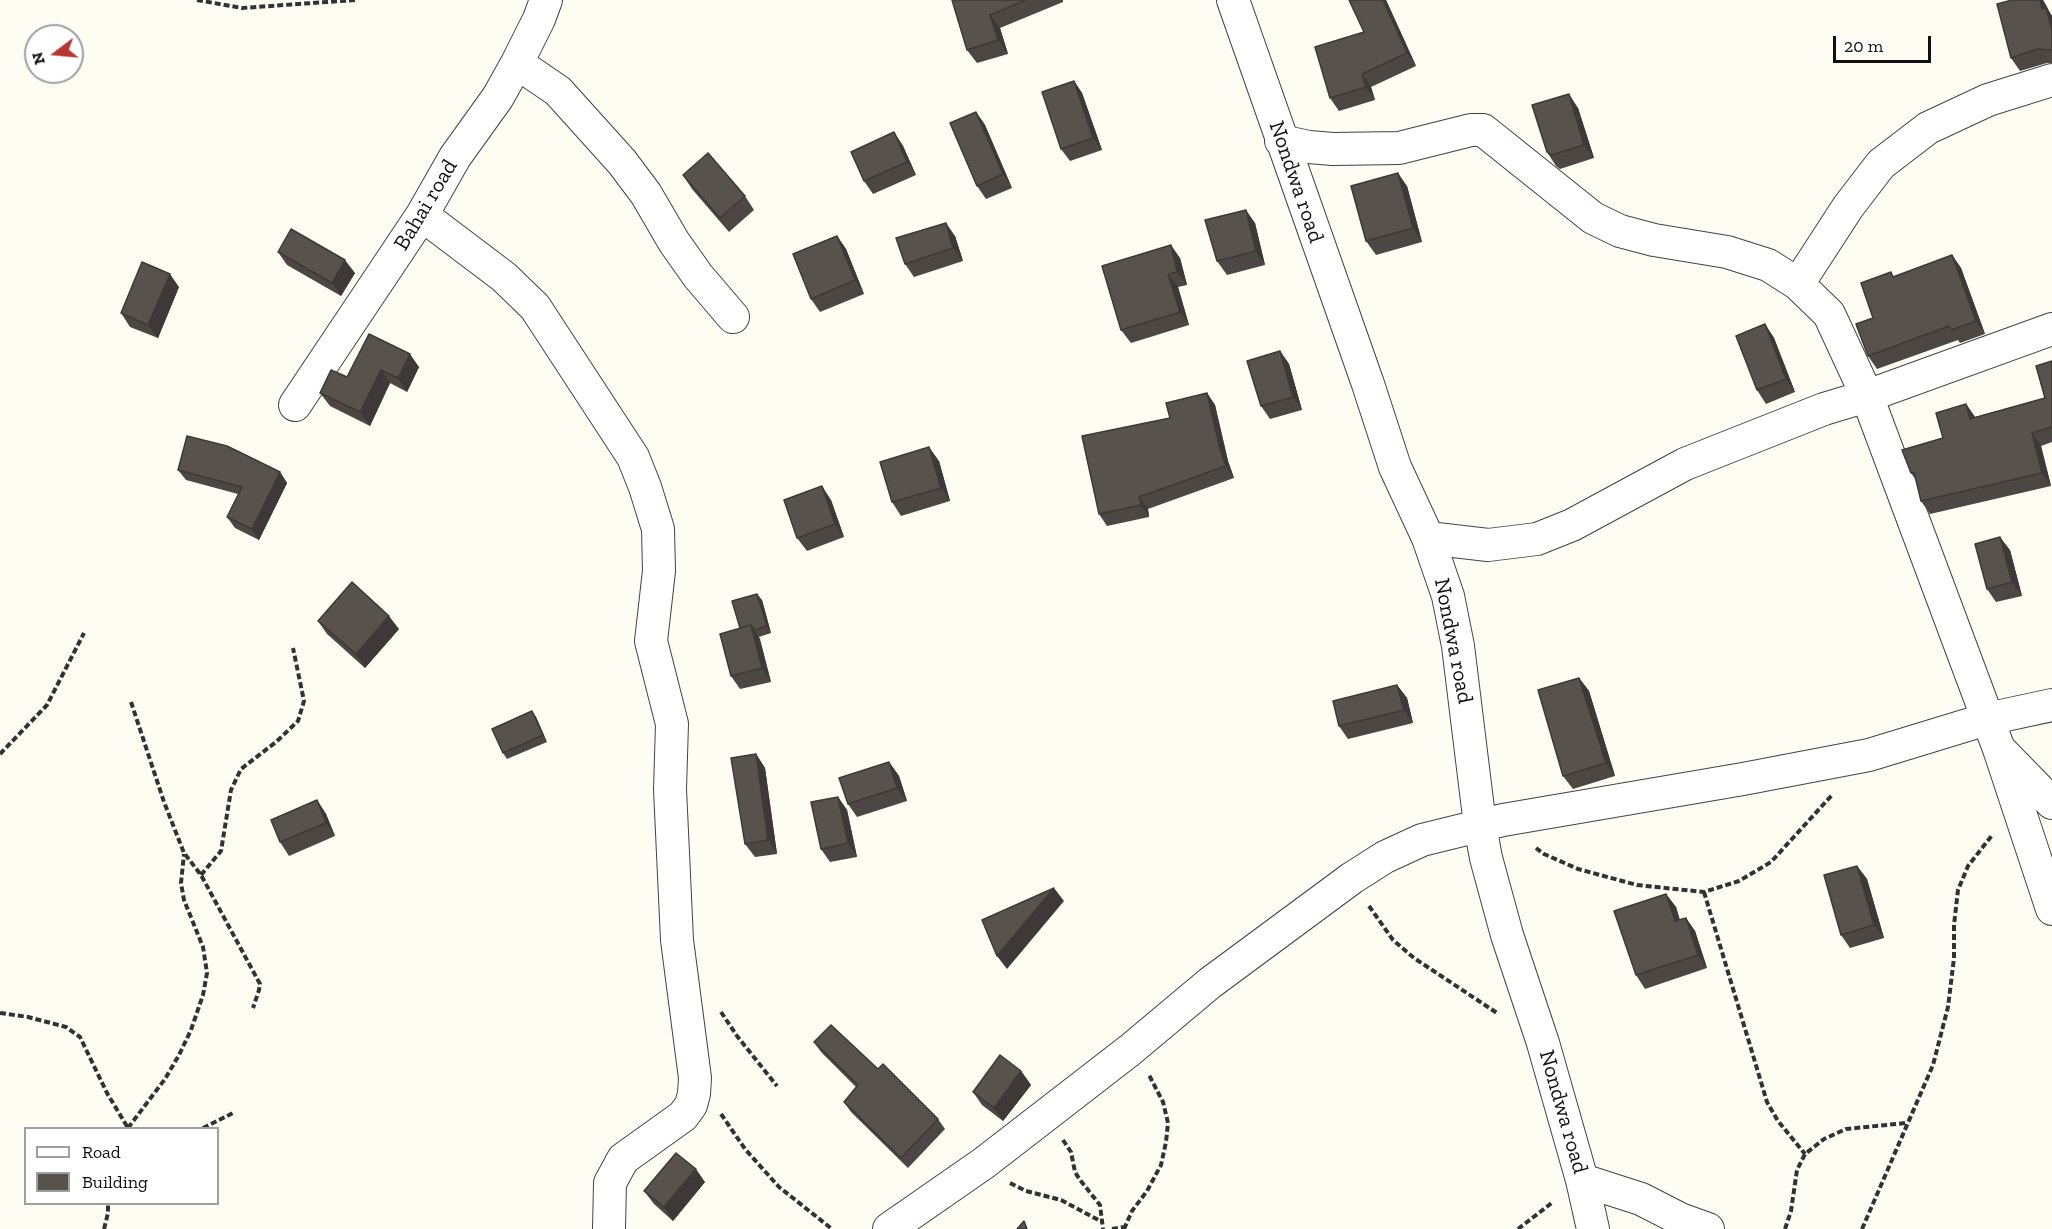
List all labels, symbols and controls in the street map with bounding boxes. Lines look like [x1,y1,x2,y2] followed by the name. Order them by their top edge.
[24,24,84,84] north arrow
[1836,24,1934,62] scale bar
[1844,35,1883,57] text: 20 m
[27,50,49,67] text: N
[1263,118,1329,246] street label: Nondwa road
[389,155,463,255] street label: Bahai road
[1428,576,1478,706] street label: Nondwa road
[1533,1047,1593,1177] street label: Nondwa road
[24,1127,219,1205] legend
[82,1141,121,1163] text: Road
[82,1171,148,1193] text: Building

